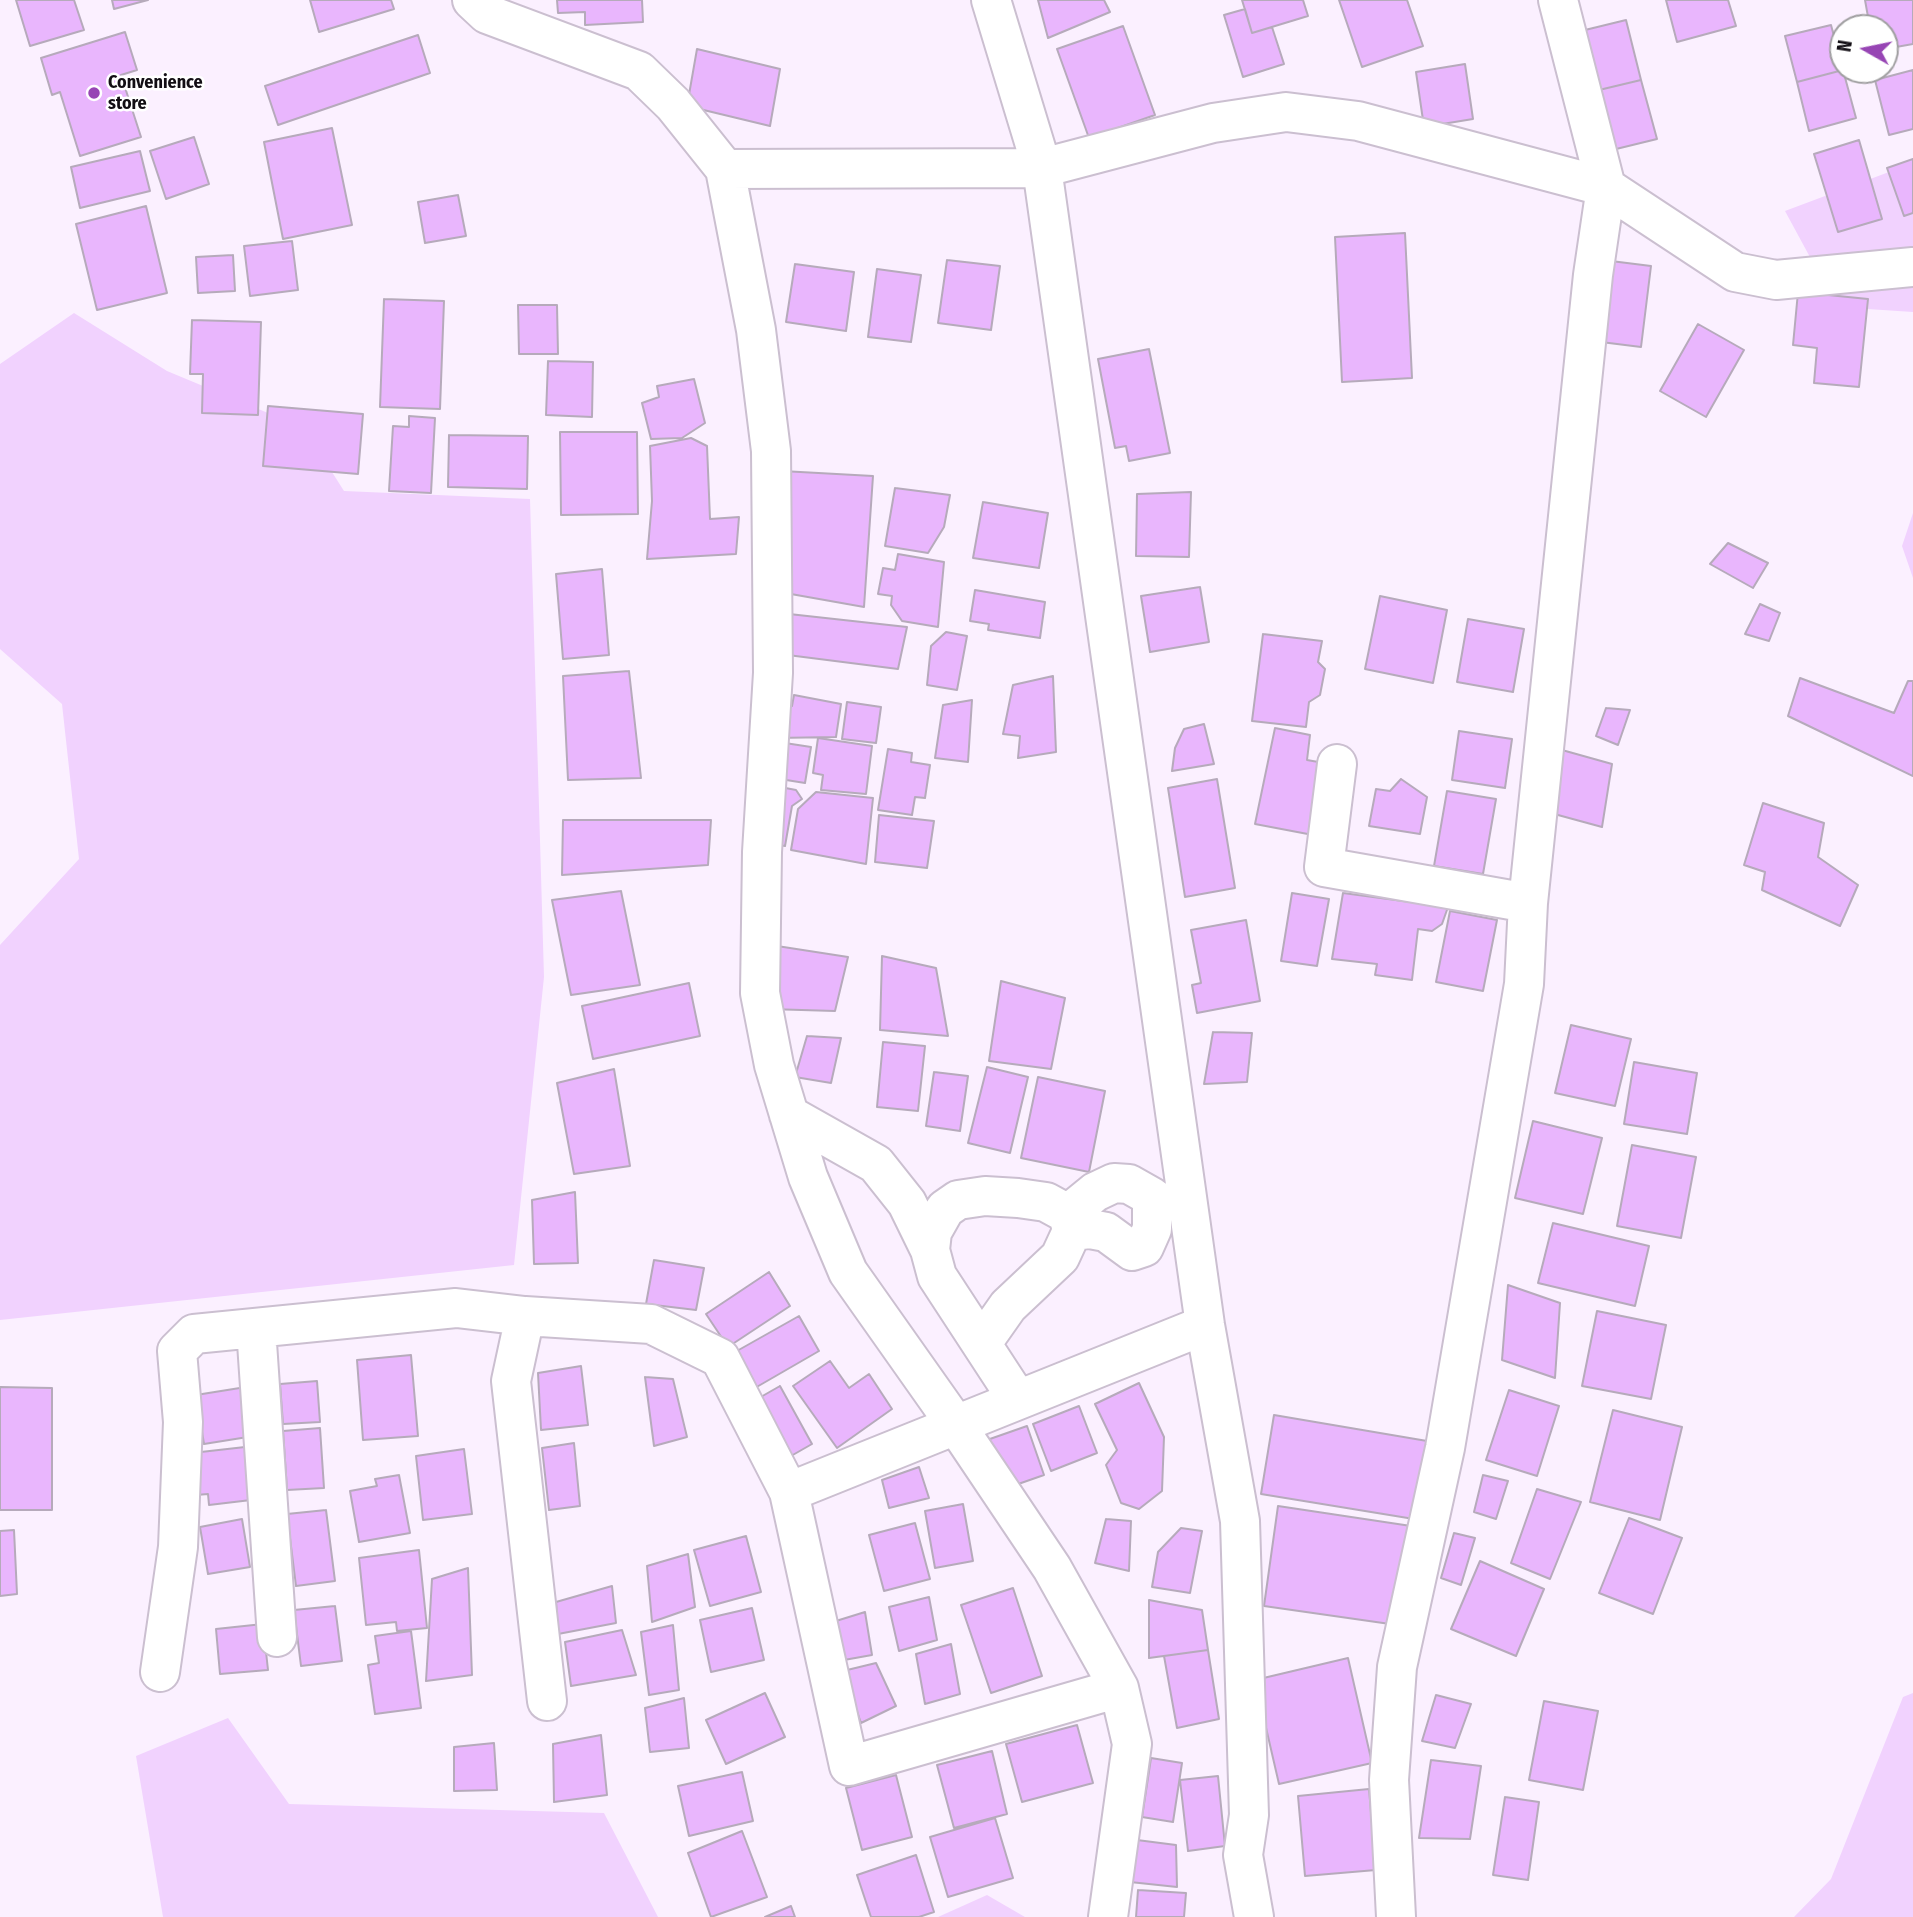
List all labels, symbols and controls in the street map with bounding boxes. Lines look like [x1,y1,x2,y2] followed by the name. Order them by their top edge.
[1829,14,1899,84] north arrow
[1832,39,1857,53] text: N
[108,72,203,114] place label: Convenience store
[86,85,102,101] marker: Convenience store

